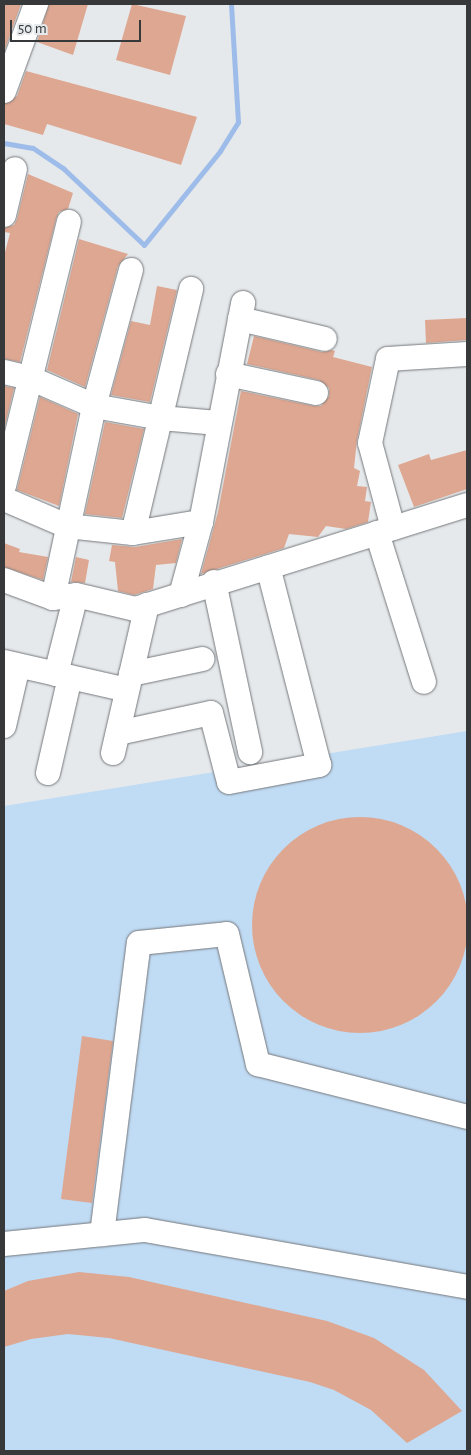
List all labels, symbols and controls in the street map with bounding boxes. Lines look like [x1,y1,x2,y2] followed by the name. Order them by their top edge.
[12,10,144,42] scale bar
[18,21,47,36] text: 50 m

